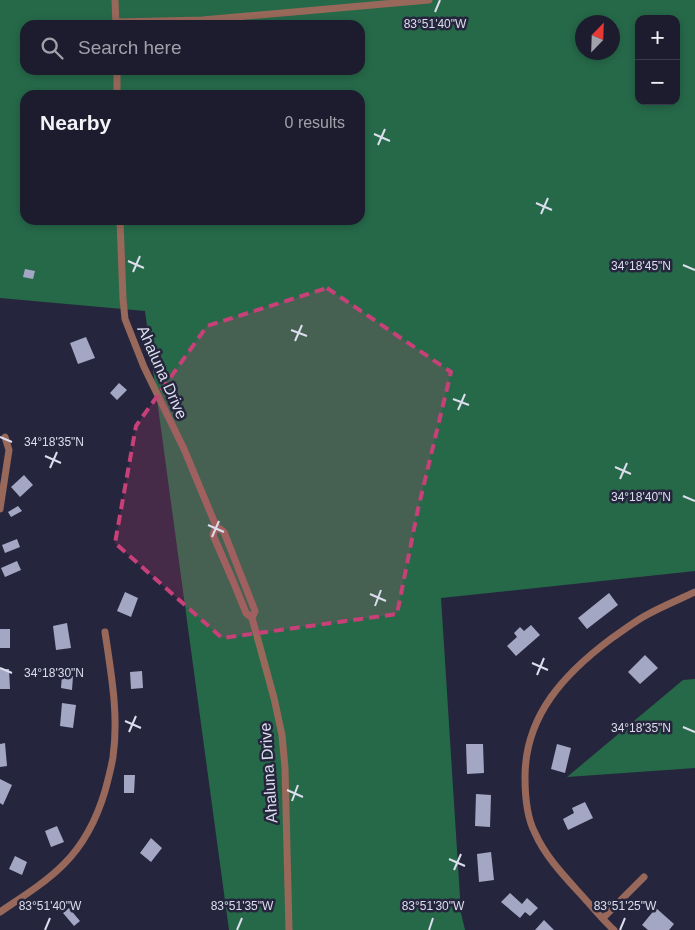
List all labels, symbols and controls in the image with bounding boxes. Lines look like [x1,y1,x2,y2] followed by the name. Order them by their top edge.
[575,15,620,60] north arrow
[635,15,680,105] map controls
[635,15,680,60] button: +
[404,17,467,31] text: 83°51'40"W
[20,20,365,75] search box
[38,34,66,62] icon: search
[78,37,182,58] text: Search here
[635,60,680,105] button: −
[40,111,111,134] text: Nearby
[285,114,345,131] text: 0 results
[611,259,671,273] text: 34°18'45"N
[134,323,191,422] street label: Ahaluna Drive
[24,435,84,449] text: 34°18'35"N
[611,490,671,504] text: 34°18'40"N
[24,666,84,680] text: 34°18'30"N
[611,721,671,735] text: 34°18'35"N
[257,722,280,824] street label: Ahaluna Drive
[19,899,82,913] text: 83°51'40"W
[211,899,274,913] text: 83°51'35"W
[402,899,465,913] text: 83°51'30"W
[594,899,657,913] text: 83°51'25"W

